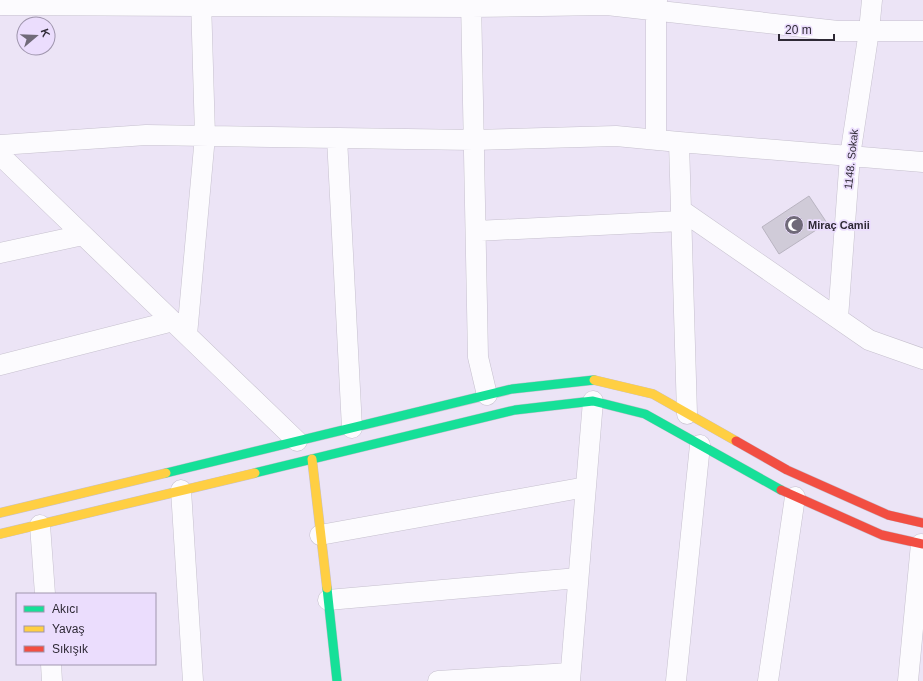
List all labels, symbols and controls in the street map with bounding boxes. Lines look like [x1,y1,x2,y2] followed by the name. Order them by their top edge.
[16,16,56,56] north arrow
[779,16,834,42] scale bar
[785,23,812,37] text: 20 m
[38,27,52,39] text: K
[842,128,860,190] street label: 1148. Sokak
[783,214,805,236] mosque icon: Miraç Camii
[808,219,870,231] place label: Miraç Camii
[16,593,156,665] legend
[52,602,79,616] text: Akıcı
[52,622,84,636] text: Yavaş
[52,642,89,656] text: Sıkışık

